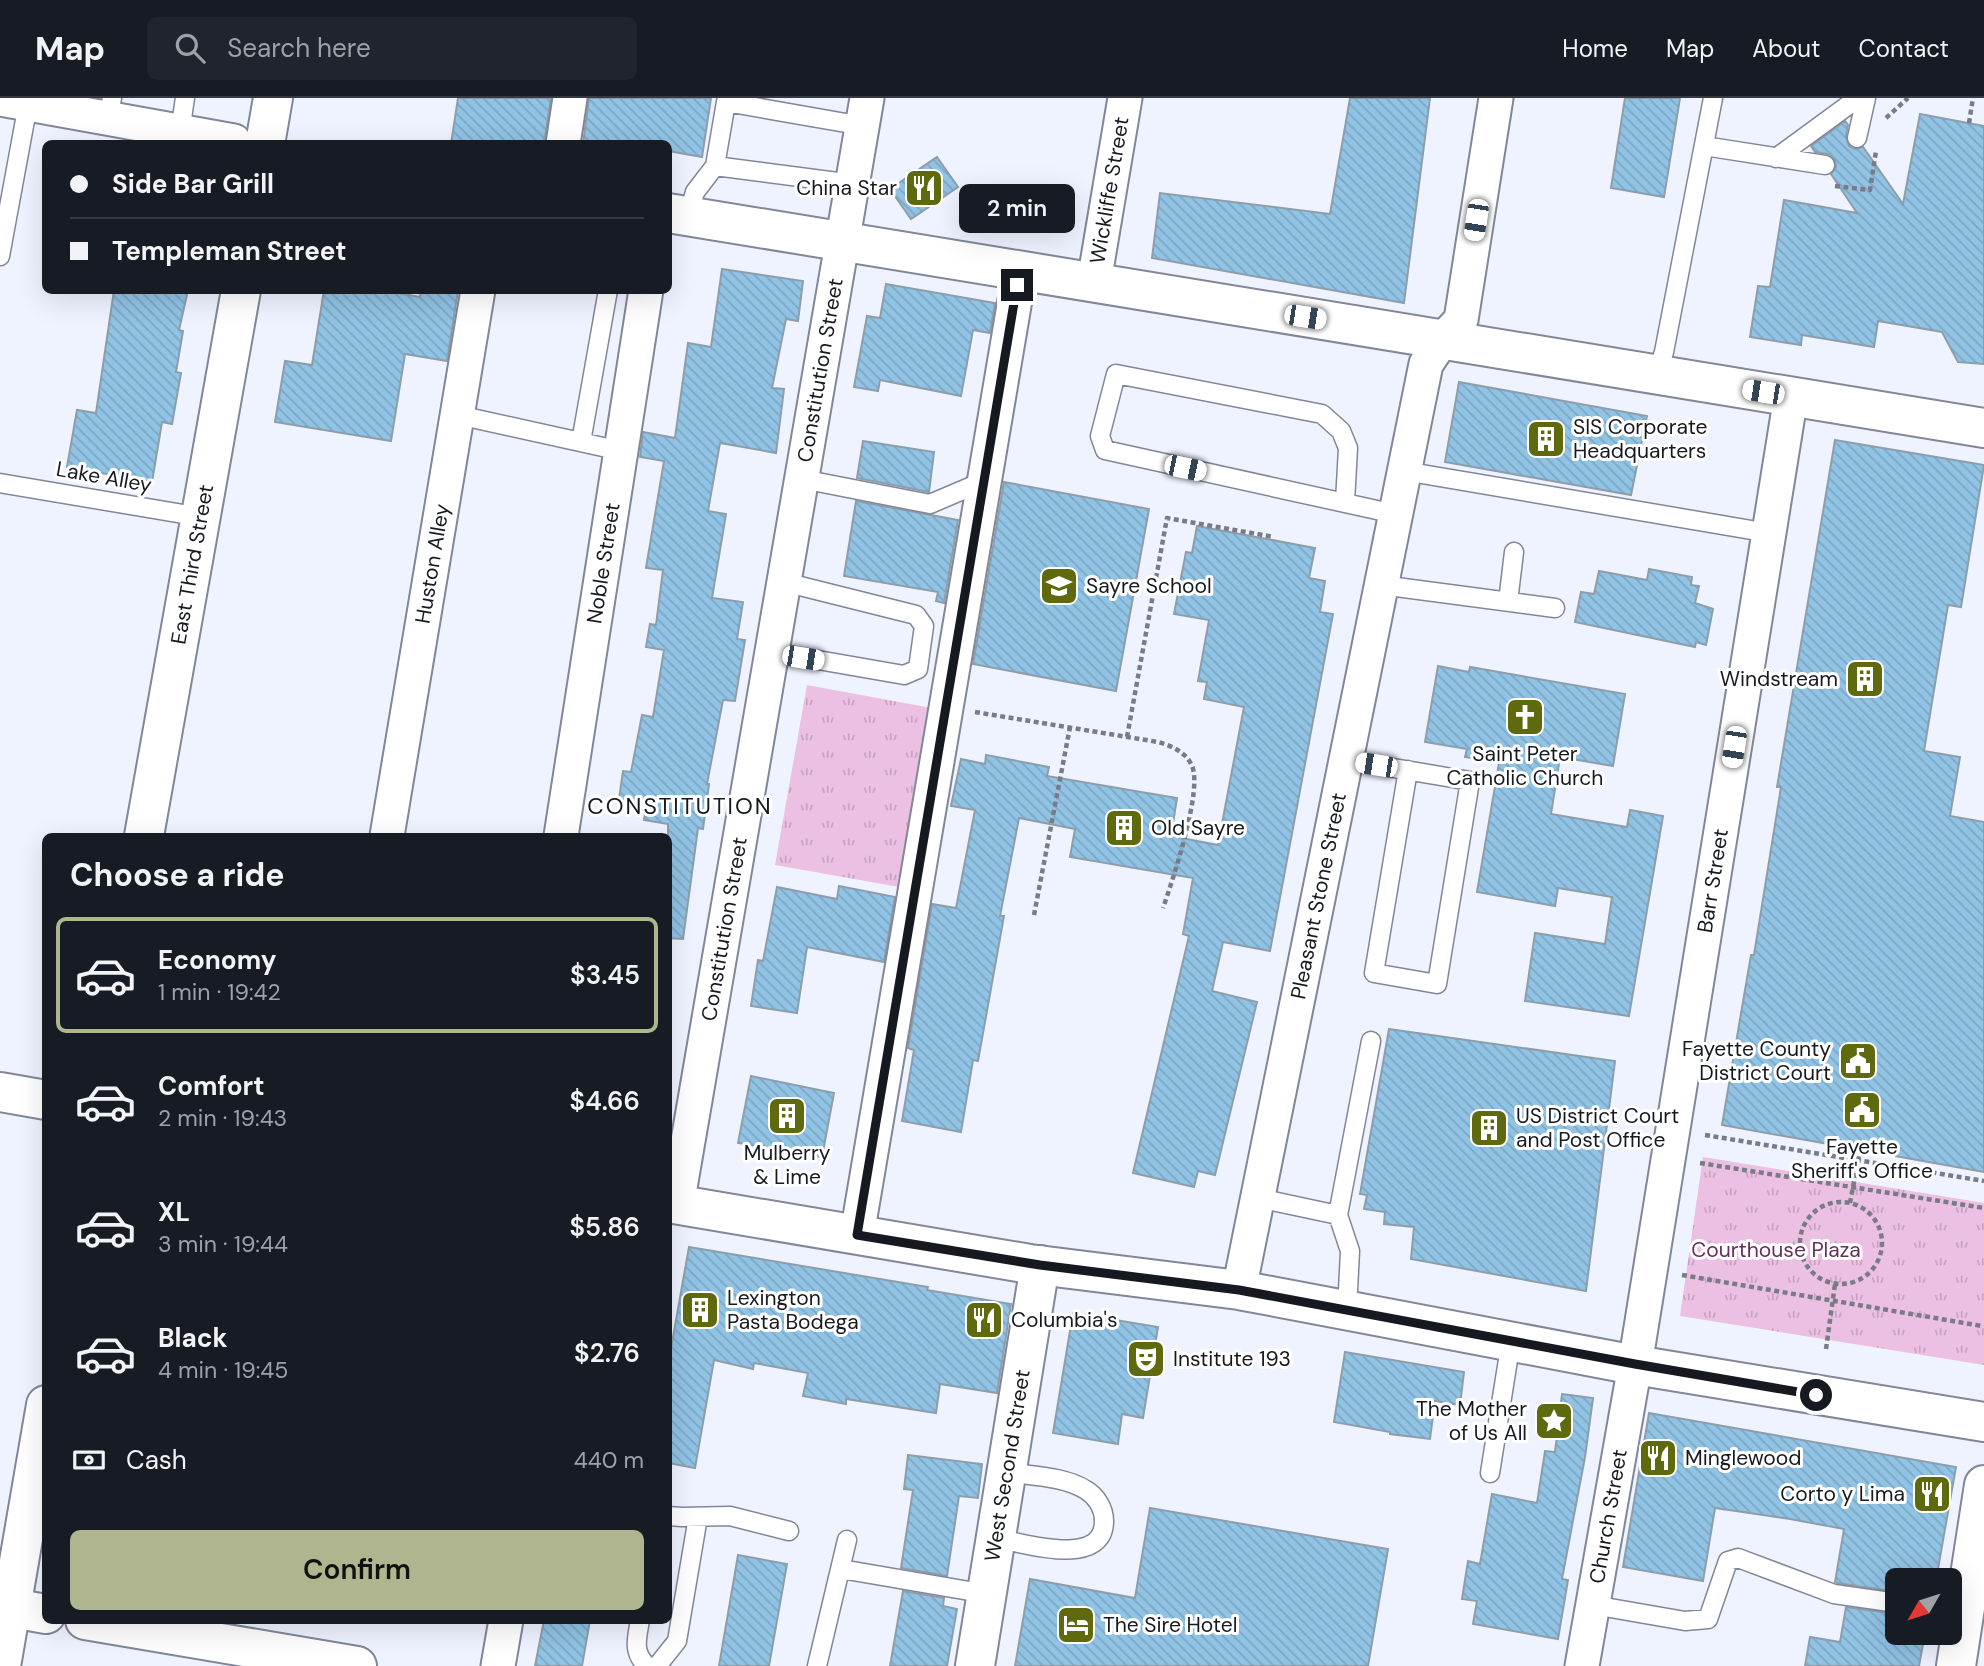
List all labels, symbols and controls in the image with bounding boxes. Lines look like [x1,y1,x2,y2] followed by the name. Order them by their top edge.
[147,17,637,80] search box
[35,27,105,70] text: Map
[171,29,209,67] icon: search
[227,31,371,65] text: Search here
[1562,33,1628,64] text: Home
[1666,33,1714,64] text: Map
[1752,33,1821,64] text: About
[1859,33,1949,64] text: Contact
[1083,115,1136,266] street label: Wickliffe Street
[112,167,274,201] text: Side Bar Grill
[903,167,945,209] restaurant icon: China Star
[796,174,897,202] place label: China Star
[959,184,1075,232] callout: 2 min
[987,193,1047,223] text: 2 min
[1463,198,1490,242] car
[112,234,347,268] text: Templeman Street
[1001,269,1033,301] route end
[791,276,850,464] street label: Constitution Street
[1283,303,1328,331] car
[1741,378,1786,406] car
[1573,413,1708,465] place label: SIS Corporate Headquarters
[1525,418,1567,460] building icon: SIS Corporate Headquarters
[1163,453,1208,483] car
[54,455,154,499] street label: Lake Alley
[164,482,220,646] street label: East Third Street
[409,501,456,626] street label: Huston Alley
[580,501,627,626] street label: Noble Street
[1038,565,1080,607] school or university icon: Sayre School
[1086,572,1212,600] place label: Sayre School
[781,644,826,672] car
[1844,658,1886,700] building icon: Windstream
[1720,665,1838,693] place label: Windstream
[1504,696,1546,738] church icon: Saint Peter Catholic Church
[1721,725,1748,769] car
[1447,740,1603,792] place label: Saint Peter Catholic Church
[1354,751,1399,779] car
[1284,790,1353,1002] street label: Pleasant Stone Street
[587,791,773,821] district label: CONSTITUTION
[1103,807,1145,849] building icon: Old Sayre
[1151,814,1245,842] place label: Old Sayre
[1691,827,1735,935] street label: Barr Street
[695,835,754,1023] street label: Constitution Street
[70,854,285,896] text: Choose a ride
[158,943,276,977] text: Economy
[74,944,137,1007] icon: car
[570,958,640,992] text: $3.45
[158,977,281,1007] text: 1 min · 19:42
[1682,1035,1831,1087] place label: Fayette County District Court
[1837,1040,1879,1082] public building icon: Fayette County District Court
[158,1069,264,1103] text: Comfort
[74,1070,137,1133] icon: car
[570,1084,640,1118] text: $4.66
[1841,1089,1883,1131] public building icon: Fayette Sheriff's Office
[766,1095,808,1137] building icon: Mulberry & Lime
[1516,1102,1679,1154] place label: US District Court and Post Office
[158,1103,287,1133] text: 2 min · 19:43
[1468,1107,1510,1149] building icon: US District Court and Post Office
[1791,1133,1933,1185] place label: Fayette Sheriff's Office
[744,1139,831,1191] place label: Mulberry & Lime
[158,1195,190,1229] text: XL
[74,1196,137,1259] icon: car
[570,1210,640,1244] text: $5.86
[158,1229,288,1259] text: 3 min · 19:44
[1691,1236,1861,1264] park label: Courthouse Plaza
[727,1284,859,1336] place label: Lexington Pasta Bodega
[679,1289,721,1331] building icon: Lexington Pasta Bodega
[963,1299,1005,1341] restaurant icon: Columbia's
[1011,1306,1117,1334] place label: Columbia's
[158,1321,228,1355] text: Black
[74,1322,137,1385] icon: car
[574,1336,640,1370] text: $2.76
[1125,1338,1167,1380] theatre icon: Institute 193
[1173,1345,1291,1373] place label: Institute 193
[158,1355,288,1385] text: 4 min · 19:45
[978,1368,1037,1564] street label: West Second Street
[1800,1379,1832,1411] route start
[1416,1395,1527,1447] place label: The Mother of Us All
[1533,1400,1575,1442] place icon: The Mother of Us All
[1637,1437,1679,1479] restaurant icon: Minglewood
[70,1441,108,1479] icon: cash
[126,1443,187,1477] text: Cash
[1685,1444,1801,1472] place label: Minglewood
[574,1445,644,1475] text: 440 m
[1583,1447,1634,1586] street label: Church Street
[1911,1473,1953,1515] restaurant icon: Corto y Lima
[1780,1480,1905,1508] place label: Corto y Lima
[70,1530,644,1610] button: Confirm
[1885,1568,1962,1645] north arrow
[1885,1568,1962,1645] map controls
[1055,1604,1097,1646] hotel icon: The Sire Hotel
[1103,1611,1237,1639] place label: The Sire Hotel

